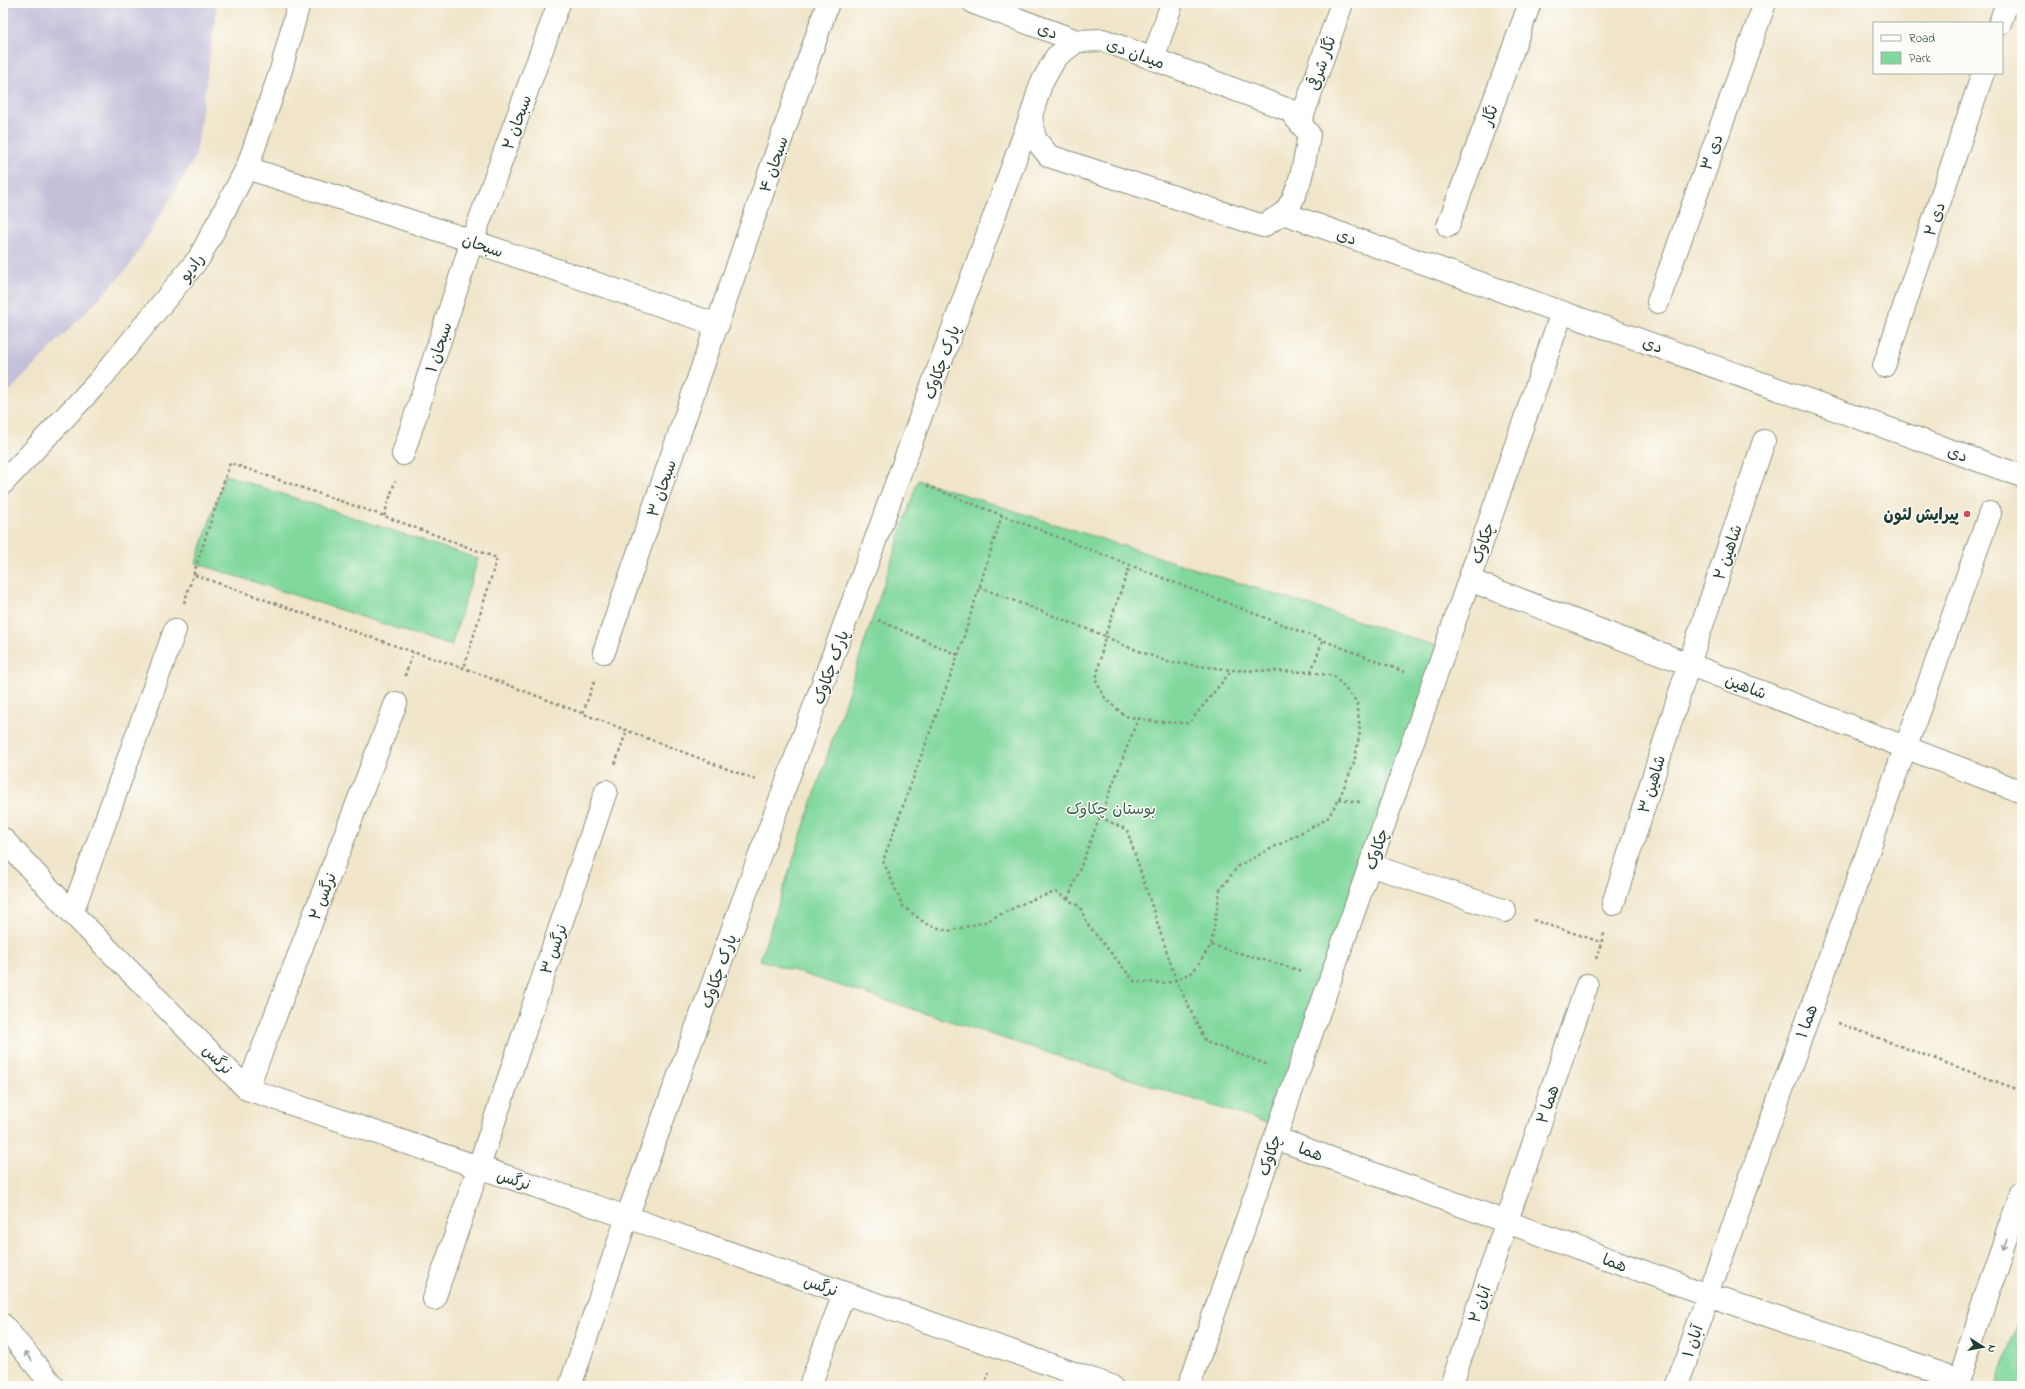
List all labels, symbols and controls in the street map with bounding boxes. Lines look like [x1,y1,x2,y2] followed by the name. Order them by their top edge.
[1034,17,1061,47] street label: دی
[1873,22,2003,74] legend
[1909,30,1935,48] text: Road
[1103,33,1168,76] street label: میدان دی
[1302,33,1343,94] street label: نگار شرقی
[1909,50,1931,68] text: Park
[497,92,539,154] street label: سبحان ۲
[1476,102,1506,130] street label: نگار
[1695,131,1730,174] street label: دی ۳
[754,133,796,196] street label: سبحان ۴
[1919,199,1953,240] street label: دی ۲
[1333,223,1360,253] street label: دی
[459,229,506,265] street label: سبحان
[173,249,211,288] street label: رادیو
[420,319,459,376] street label: سبحان ۱
[918,322,967,403] street label: پارک چکاوک
[1639,331,1666,361] street label: دی
[1944,440,1971,470] street label: دی
[642,457,684,521] street label: سبحان ۳
[1884,504,1959,528] place label: پیرایش لئون
[1962,509,1972,519] marker: پیرایش لئون
[1466,520,1502,568] street label: چکاوک
[1708,522,1750,584] street label: شاهین ۲
[807,627,856,708] street label: پارک چکاوک
[1721,669,1769,707] street label: شاهین
[1633,753,1673,817] street label: شاهین ۳
[1066,798,1156,822] park label: بوستان چکاوک
[1360,826,1396,874] street label: چکاوک
[304,869,344,924] street label: نرگس ۲
[535,921,575,978] street label: نرگس ۳
[695,931,744,1012] street label: پارک چکاوک
[1791,1001,1825,1042] street label: هما ۱
[196,1040,237,1081] street label: نرگس
[1531,1082,1567,1127] street label: هما ۲
[1253,1132,1289,1180] street label: چکاوک
[1295,1137,1326,1168] street label: هما
[493,1164,533,1198] street label: نرگس
[2000,1238,2008,1250] one-way arrow
[1599,1248,1630,1279] street label: هما
[800,1270,841,1304] street label: نرگس
[1463,1282,1499,1327] street label: آبان ۲
[1677,1321,1711,1361] street label: آبان ۱
[1963,1327,2003,1367] north arrow
[1983,1344,2000,1354] text: N
[24,1351,33,1361] one-way arrow

